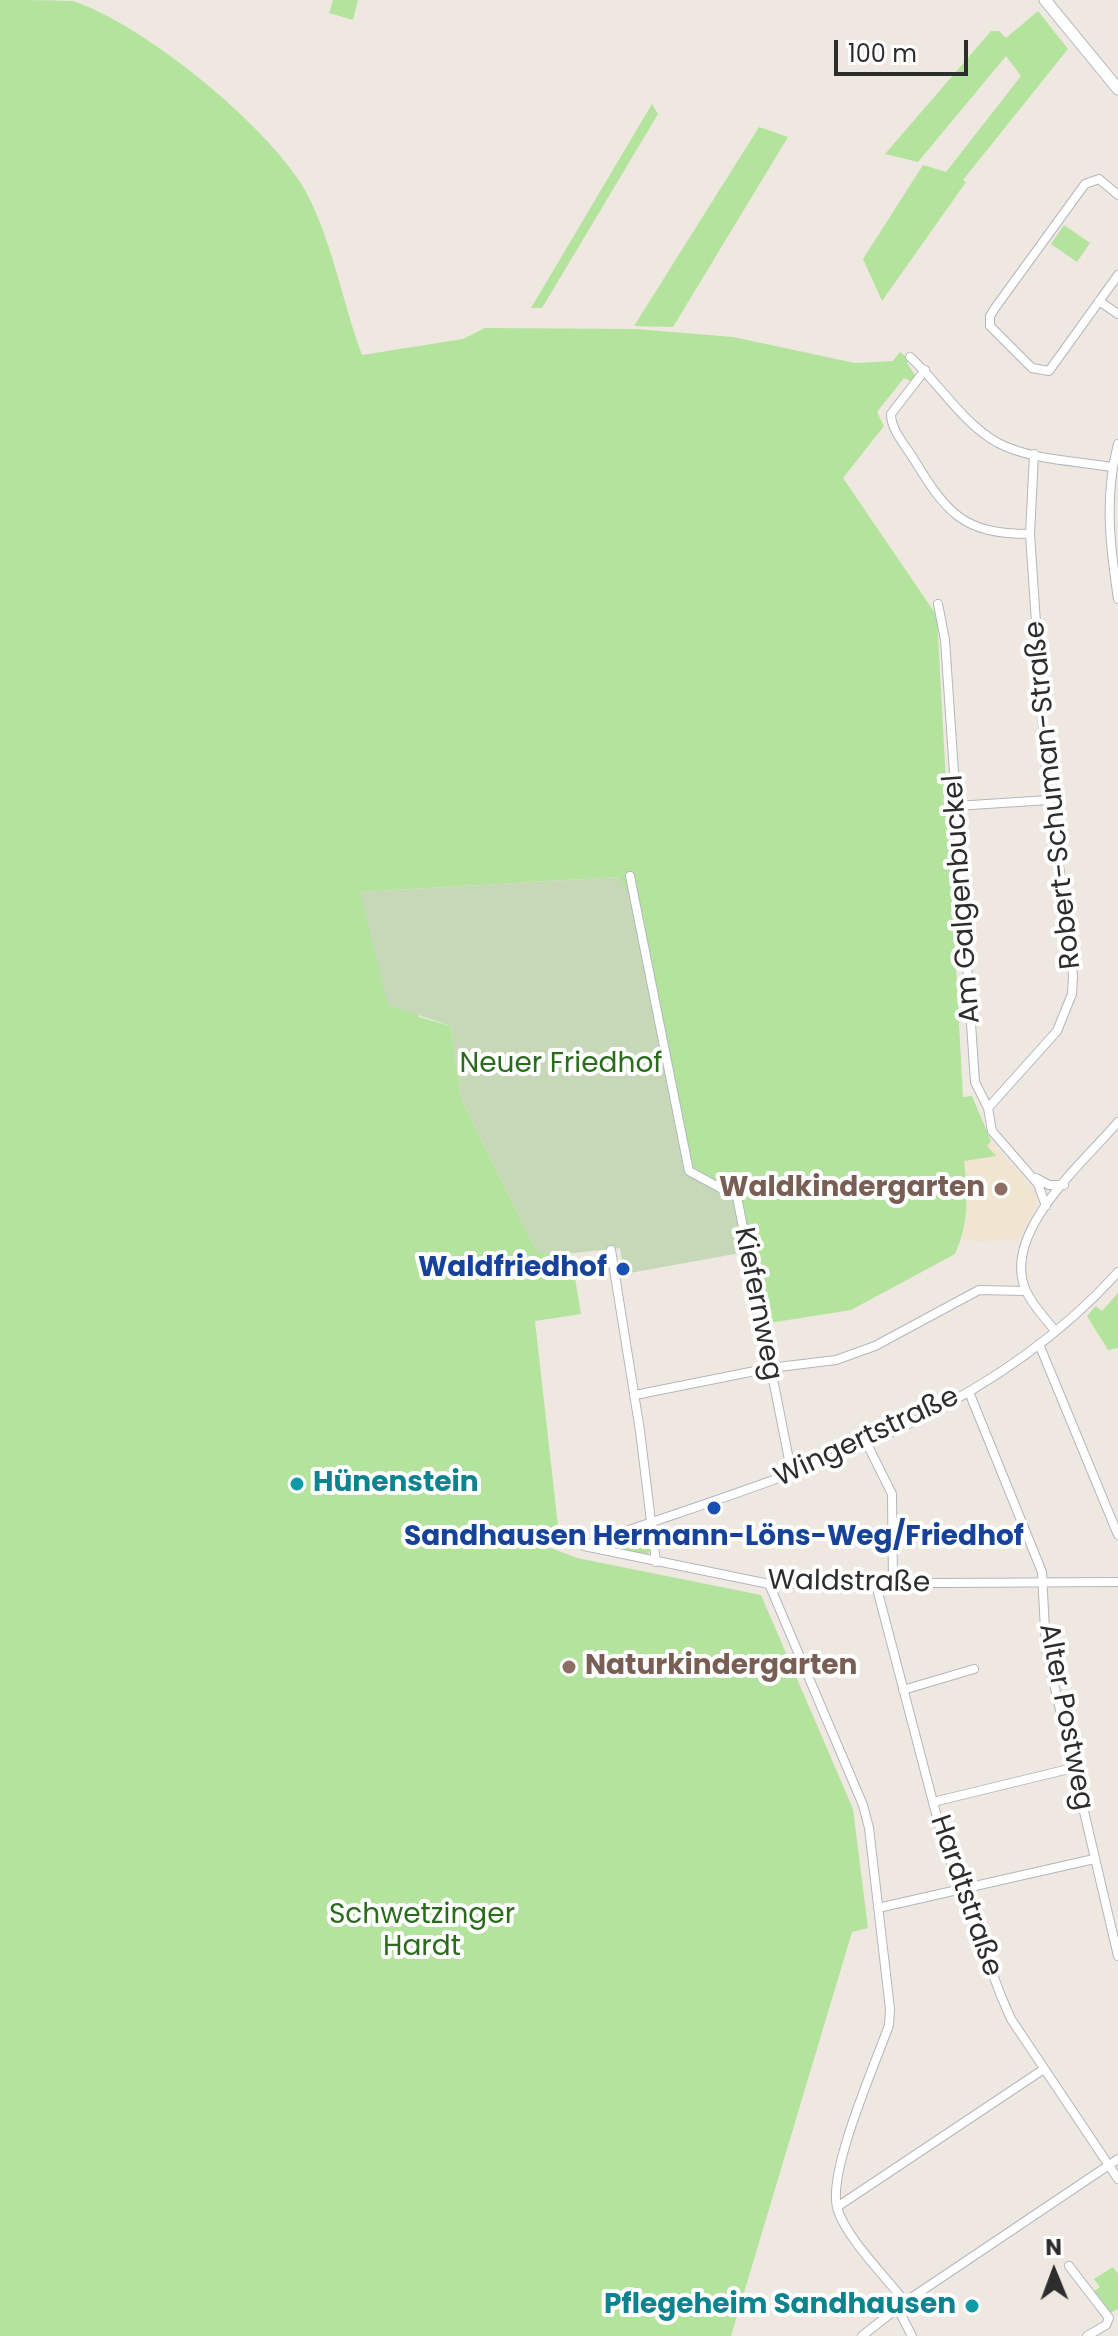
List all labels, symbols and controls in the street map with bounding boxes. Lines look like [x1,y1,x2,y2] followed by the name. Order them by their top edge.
[838,24,972,74] scale bar
[848,37,917,70] text: 100 m
[1019,619,1089,971] street label: Robert-Schuman-Straße
[938,773,988,1025] street label: Am Galgenbuckel
[459,1048,663,1082] park label: Neuer Friedhof
[719,1172,985,1206] place label: Waldkindergarten
[992,1180,1010,1198] marker: Waldkindergarten
[726,1225,788,1383] street label: Kiefernweg
[418,1252,607,1286] place label: Waldfriedhof
[614,1260,632,1278] marker: Waldfriedhof
[769,1381,965,1495] street label: Wingertstraße
[313,1467,479,1501] place label: Hünenstein
[288,1475,306,1493] marker: Hünenstein
[705,1499,723,1517] marker: Sandhausen Hermann-Löns-Weg/Friedhof
[404,1521,1024,1555] place label: Sandhausen Hermann-Löns-Weg/Friedhof
[767,1565,931,1601] street label: Waldstraße
[1030,1621,1100,1813] street label: Alter Postweg
[585,1650,857,1684] place label: Naturkindergarten
[560,1658,578,1676] marker: Naturkindergarten
[922,1811,1008,1981] street label: Hardtstraße
[329,1899,515,1965] park label: Schwetzinger Hardt
[1014,2232,1094,2312] north arrow
[1045,2232,1062,2263] text: N
[604,2289,956,2323] place label: Pflegeheim Sandhausen
[963,2297,981,2315] marker: Pflegeheim Sandhausen

